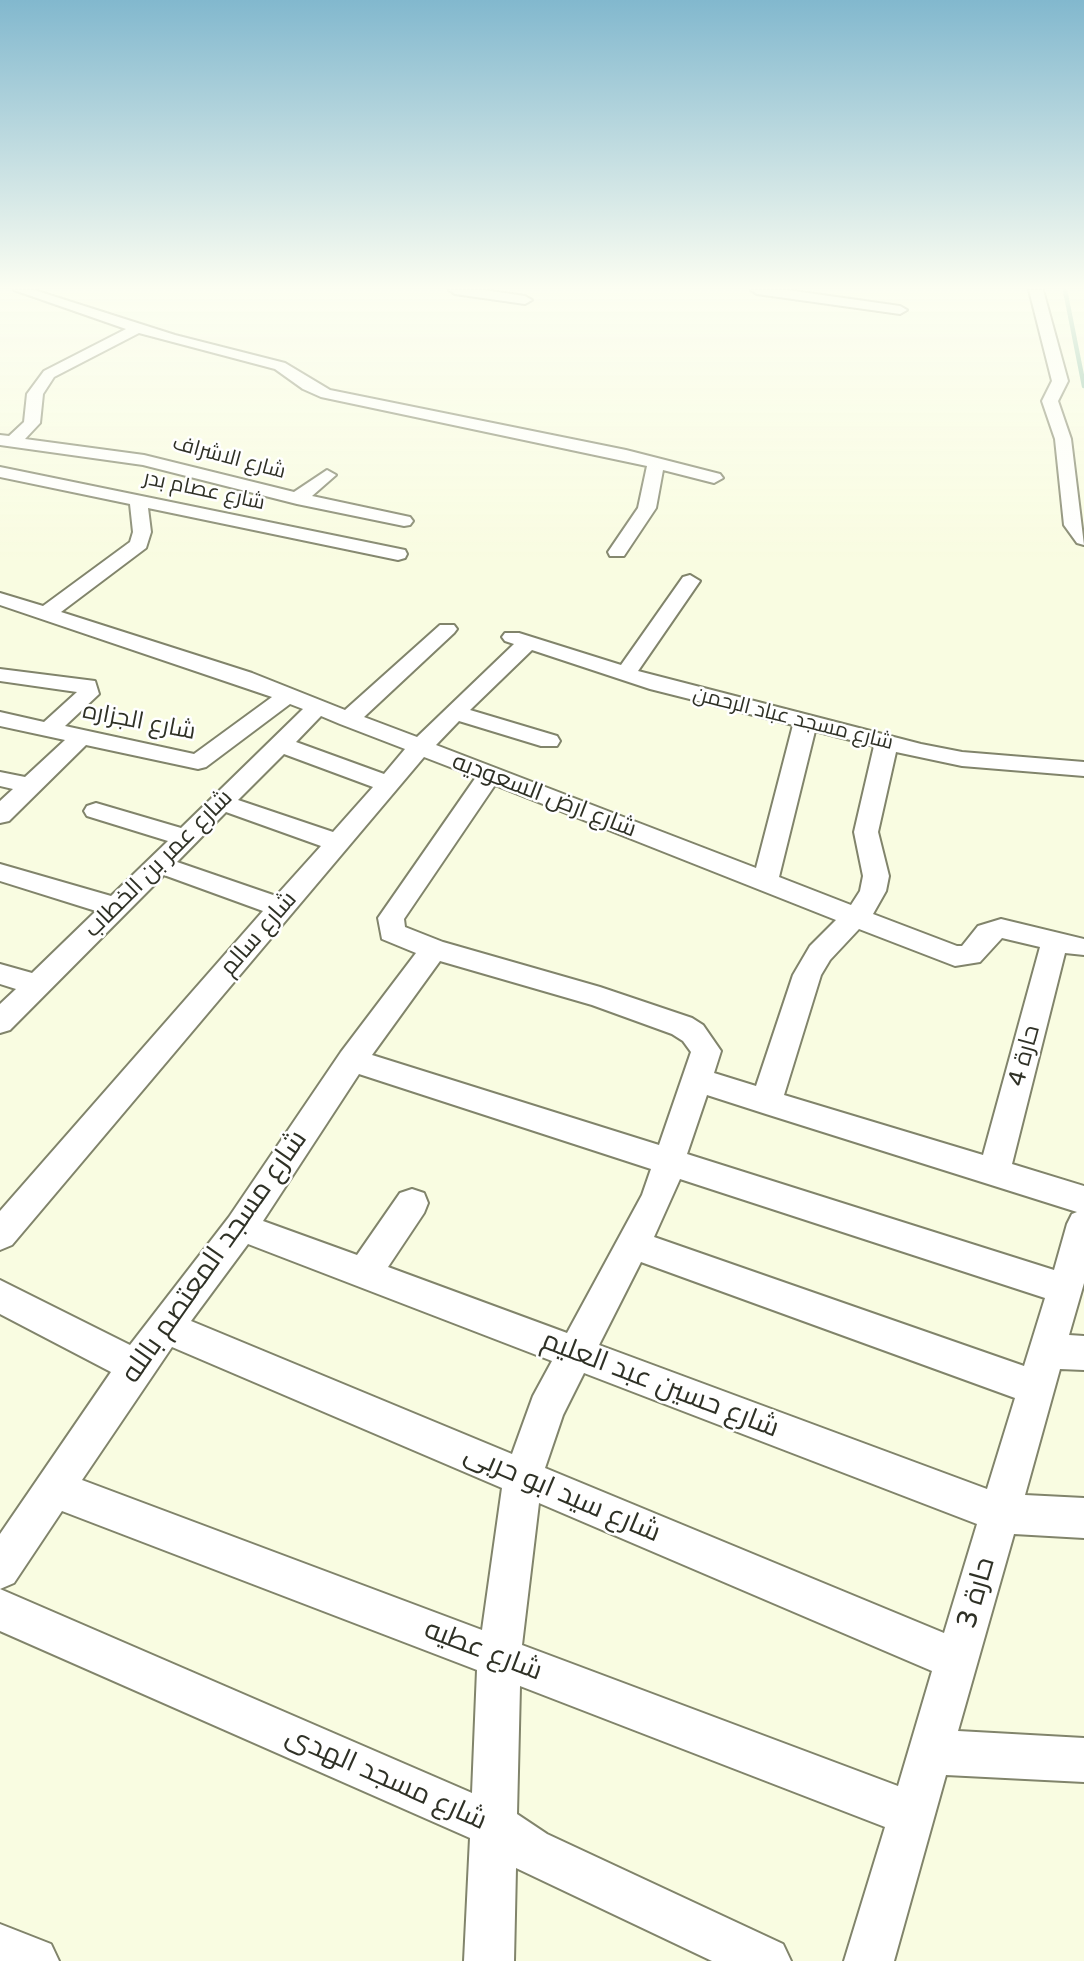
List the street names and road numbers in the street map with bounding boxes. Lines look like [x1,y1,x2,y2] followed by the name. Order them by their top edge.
[170,431,288,485] street label: شارع الاشراف
[141,466,267,516] street label: شارع عصام بدر
[690,682,896,756] street label: شارع مسجد عباد الرحمن
[80,697,198,747] street label: شارع الجزاره
[448,748,640,844] street label: شارع ارض السعوديه
[79,784,239,944] street label: شارع عمر بن الخطاب
[215,886,303,982] street label: شارع سالم
[1003,1022,1047,1090] street label: حارة 4
[115,1124,315,1390] street label: شارع مسجد المعتصم بالله
[537,1324,783,1446] street label: شارع حسين عبد العليم
[459,1438,665,1550] street label: شارع سيد ابو حربى
[951,1554,1003,1632] street label: حارة 3
[419,1613,547,1689] street label: شارع عطيه
[280,1720,492,1838] street label: شارع مسجد الهدى

